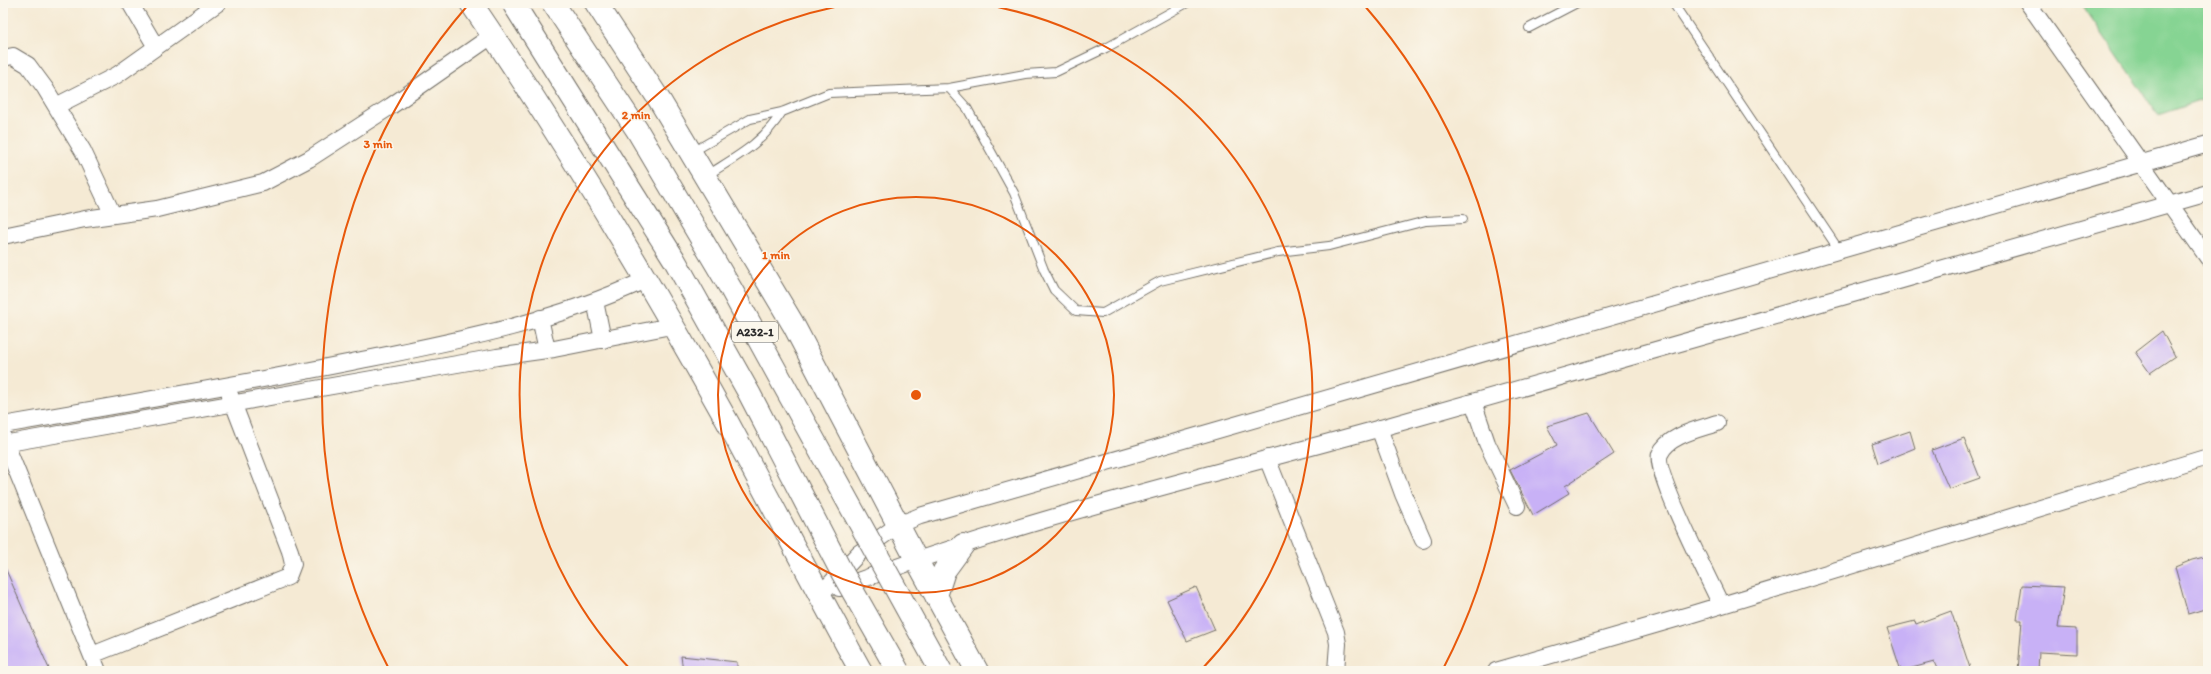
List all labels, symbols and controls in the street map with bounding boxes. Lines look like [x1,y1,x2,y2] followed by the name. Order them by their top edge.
[622,108,651,122] text: 2 min
[364,137,393,151] text: 3 min
[762,248,791,262] text: 1 min
[732,322,778,342] road number: A232-1
[909,388,923,402] centre of rings

